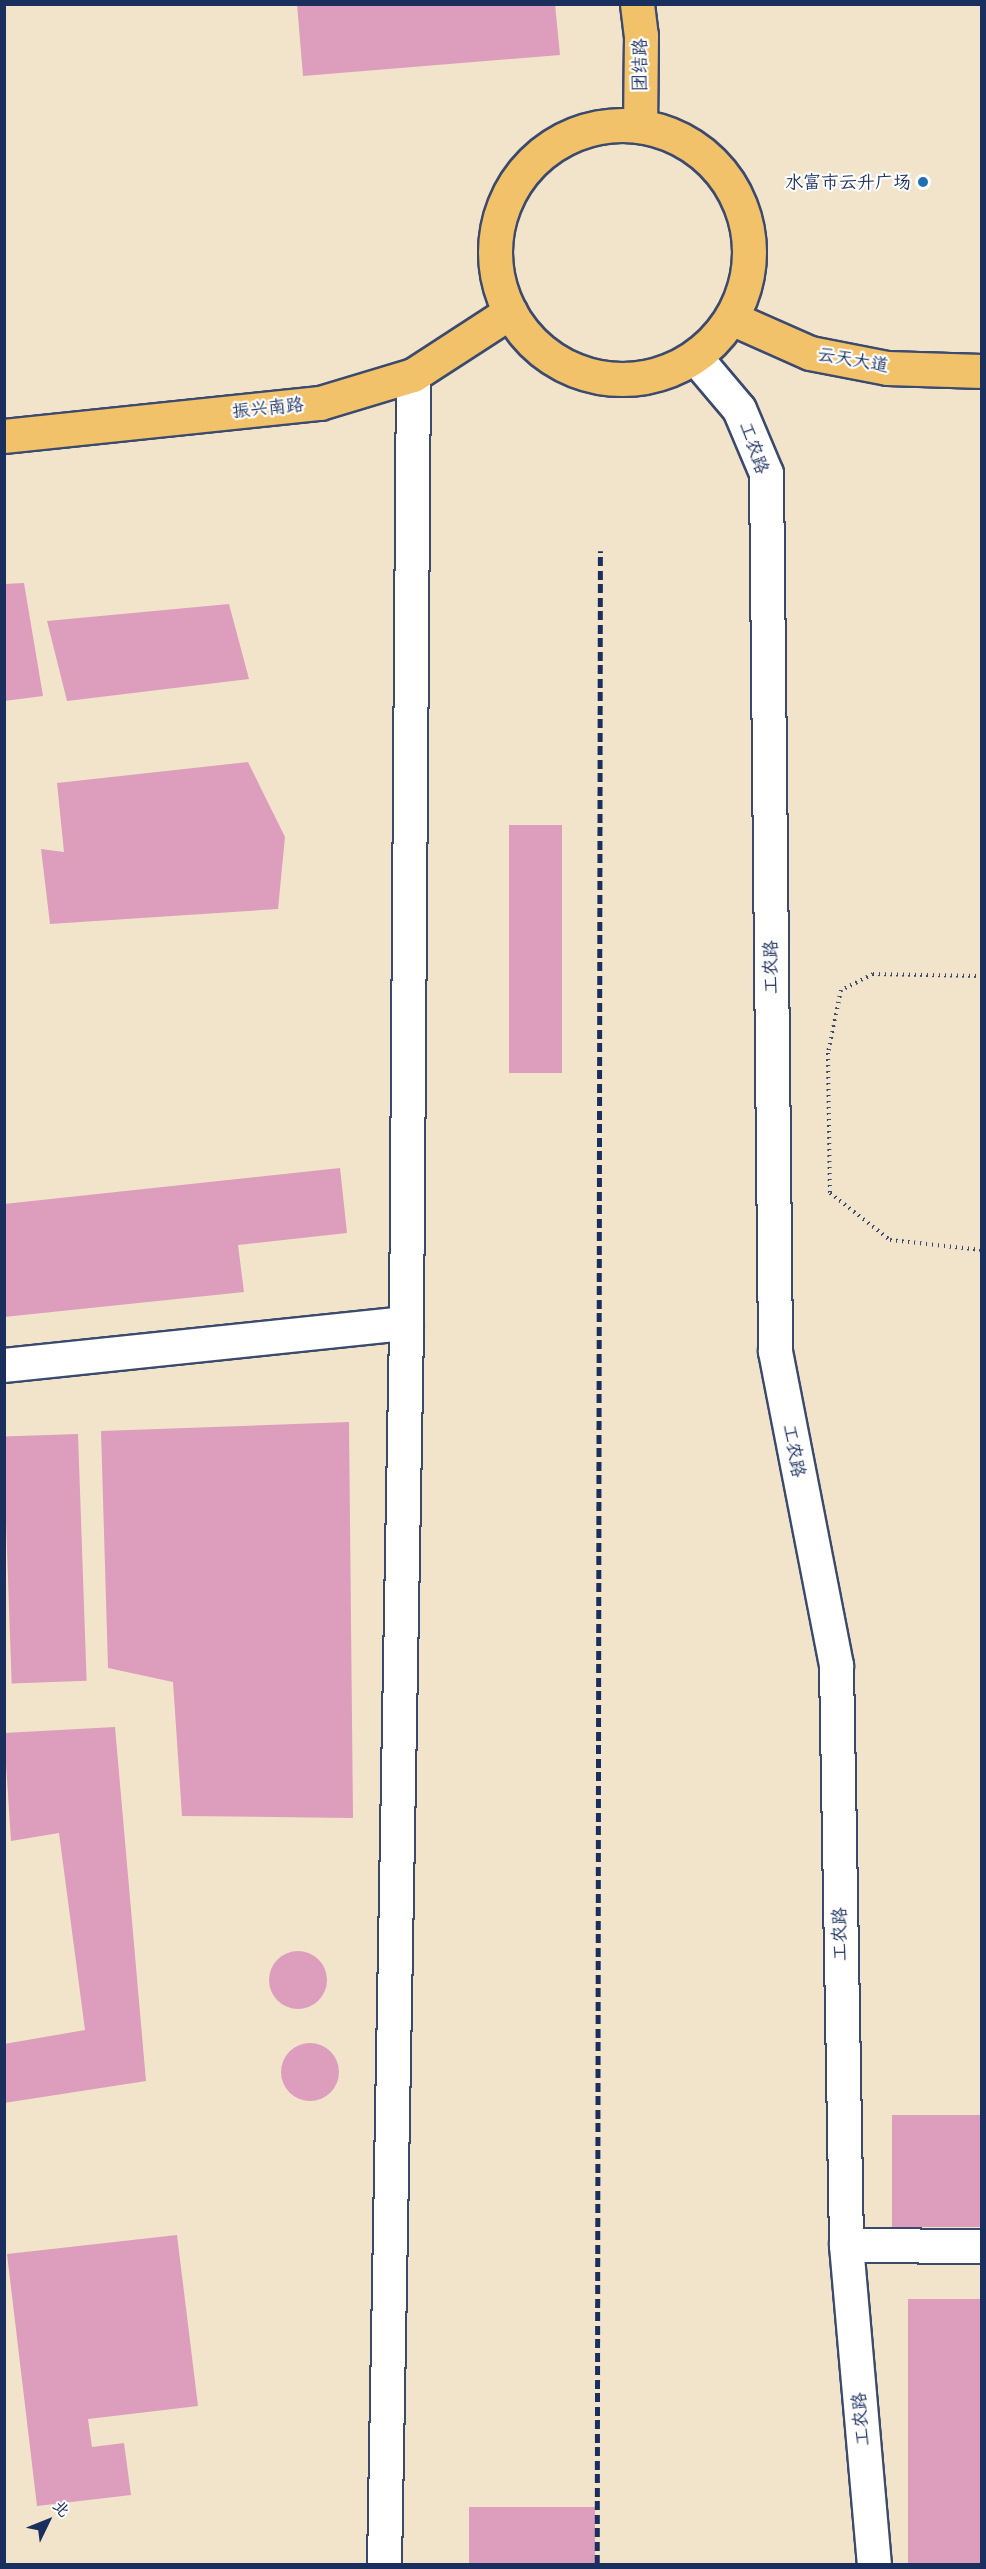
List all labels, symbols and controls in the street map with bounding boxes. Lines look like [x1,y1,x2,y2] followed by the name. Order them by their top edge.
[629,38,651,92] street label: 团结路
[785,171,911,193] place label: 水富市云升广场
[916,175,930,189] marker: 水富市云升广场
[816,343,890,377] street label: 云天大道
[231,393,305,423] street label: 振兴南路
[735,419,773,477] street label: 工农路
[760,940,782,994] street label: 工农路
[778,1422,810,1480] street label: 工农路
[829,1907,851,1961] street label: 工农路
[848,2391,874,2447] street label: 工农路
[18,2491,78,2551] north arrow
[48,2495,75,2521] text: 北

